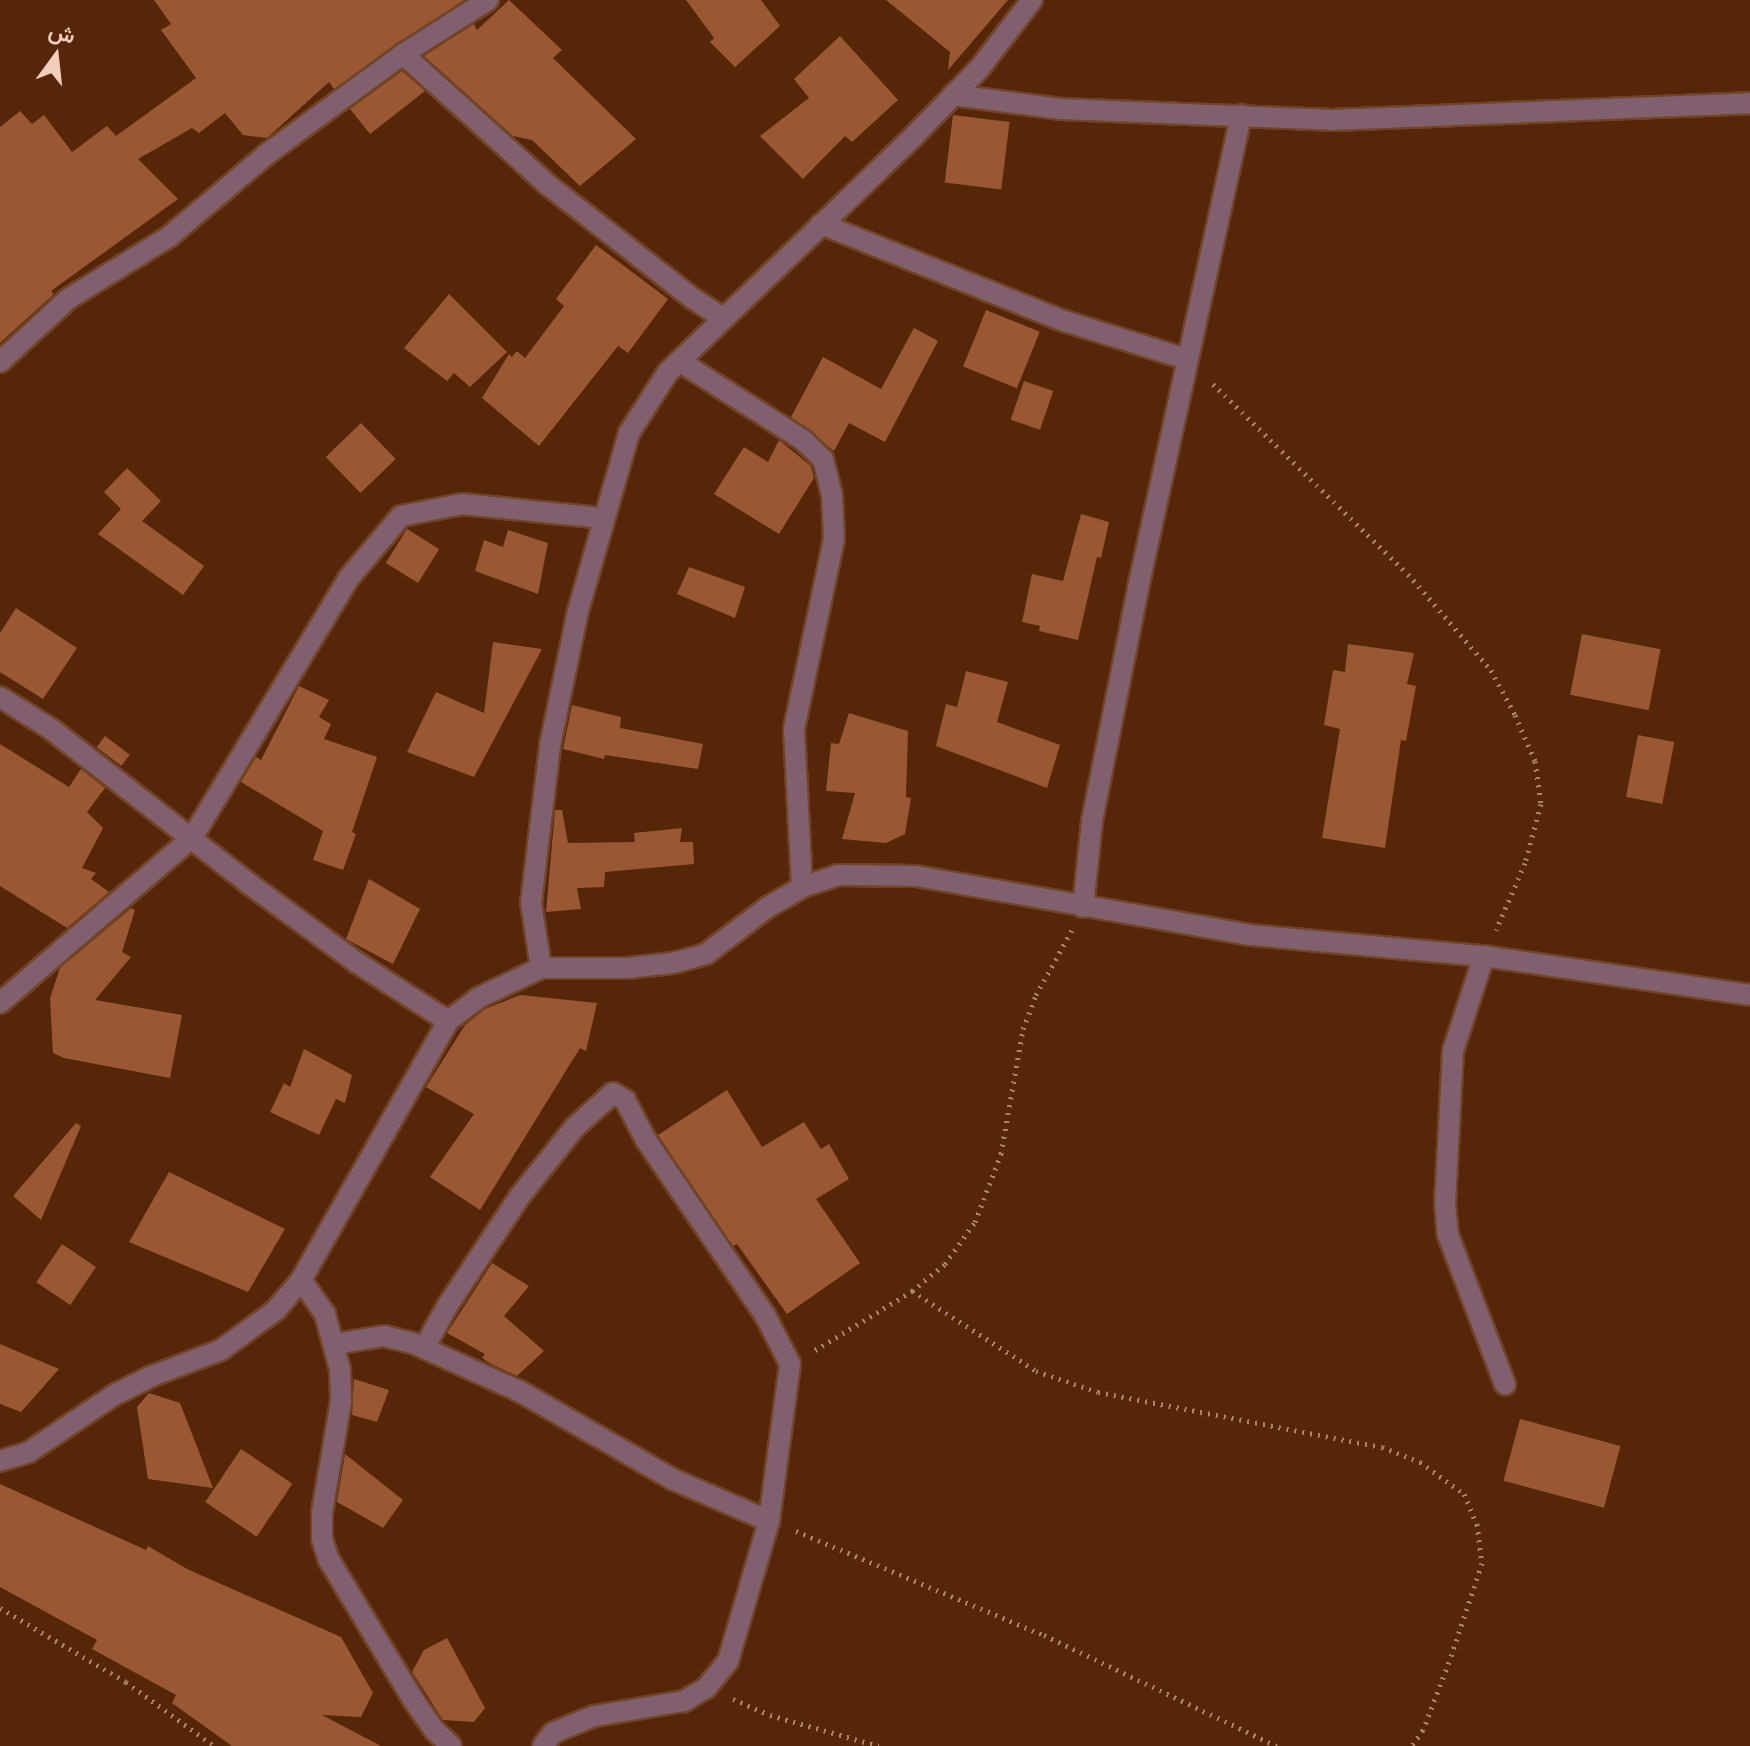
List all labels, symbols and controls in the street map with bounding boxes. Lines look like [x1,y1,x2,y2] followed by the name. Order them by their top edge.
[46,15,79,50] text: ش
[16,16,96,96] north arrow

